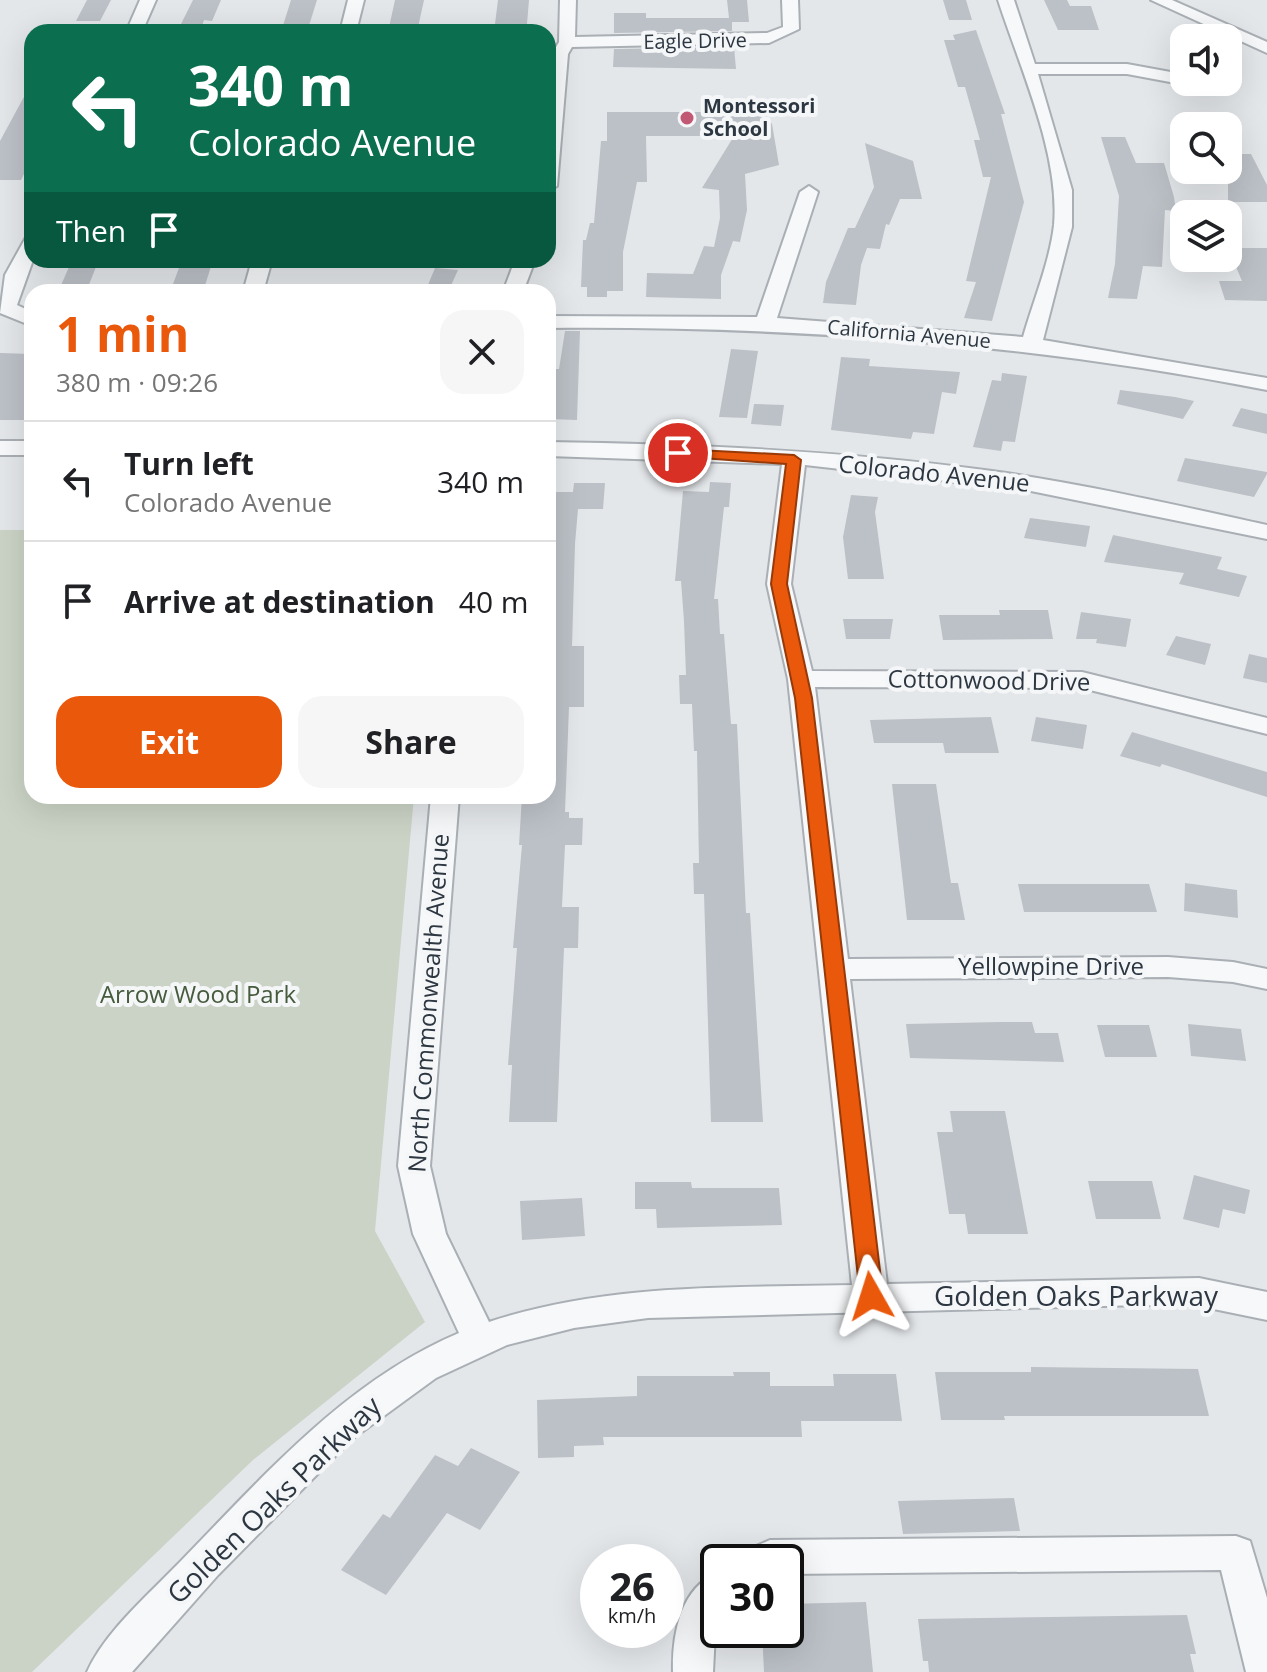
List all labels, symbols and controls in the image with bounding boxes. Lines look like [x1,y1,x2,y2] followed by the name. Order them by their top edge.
[1170,24,1242,272] map controls
[1170,24,1242,96] button: sound
[643,26,747,55] street label: Eagle Drive
[188,46,354,122] text: 340 m
[56,56,160,160] icon: left
[703,92,815,142] place label: Montessori School
[678,109,696,127] marker: Montessori School
[1170,112,1242,184] button: search
[188,118,476,167] text: Colorado Avenue
[1170,200,1242,272] button: layers
[142,208,186,252] icon: arrive
[56,210,126,251] text: Then
[56,301,189,366] text: 1 min
[440,310,524,394] button: close
[826,313,992,354] street label: California Avenue
[56,364,218,400] text: 380 m · 09:26
[644,419,712,487] pin
[656,431,700,475] icon: arrive
[124,443,254,484] text: Turn left
[837,446,1031,499] street label: Colorado Avenue
[56,459,100,503] icon: left
[437,461,524,502] text: 340 m
[124,484,332,520] text: Colorado Avenue
[56,579,100,623] icon: arrive
[124,581,435,622] text: Arrive at destination
[459,581,529,622] text: 40 m
[887,661,1091,698] street label: Cottonwood Drive
[56,696,282,788] button: Exit
[298,696,524,788] button: Share
[399,832,456,1173] street label: North Commonwealth Avenue
[958,949,1144,982] street label: Yellowpine Drive
[100,977,296,1010] park label: Arrow Wood Park
[829,1254,913,1338] position arrow
[934,1276,1219,1314] street label: Golden Oaks Parkway
[158,1386,389,1612] street label: Golden Oaks Parkway
[700,1544,804,1648] speed limit sign: 30
[609,1558,655,1613] text: 26
[608,1602,656,1629] text: km/h

